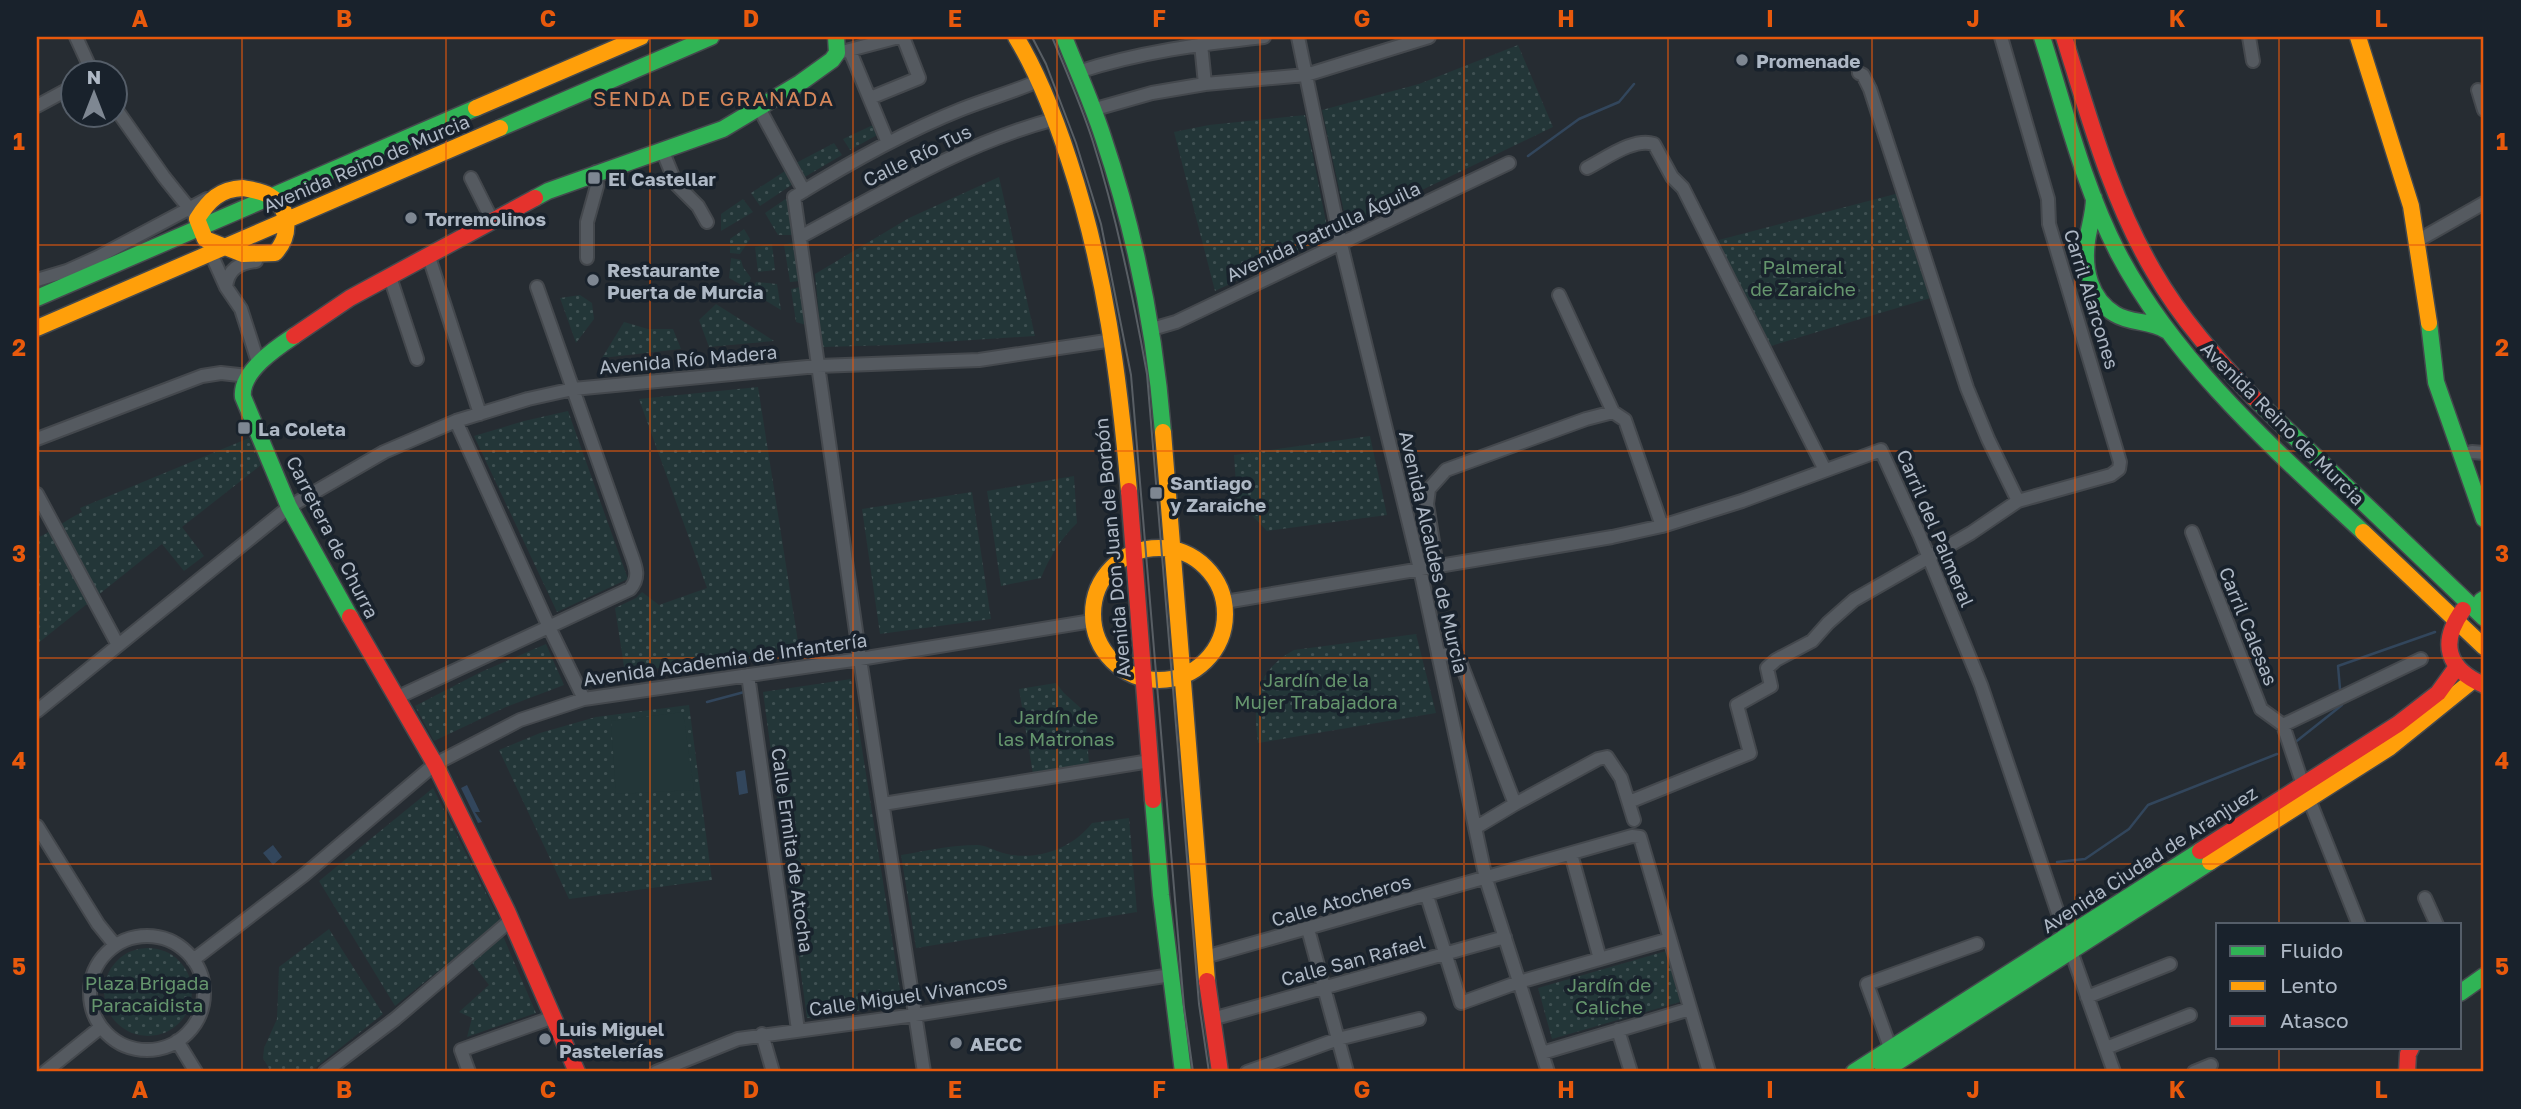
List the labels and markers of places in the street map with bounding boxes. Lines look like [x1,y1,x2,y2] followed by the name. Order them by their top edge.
[1756,49,1861,72] place label: Promenade
[1734,52,1750,68] marker: Promenade
[608,167,717,190] place label: El Castellar
[586,170,602,186] marker: El Castellar
[425,207,546,230] place label: Torremolinos
[403,210,419,226] marker: Torremolinos
[607,258,764,303] place label: Restaurante Puerta de Murcia
[585,272,601,288] marker: Restaurante Puerta de Murcia
[258,417,346,440] place label: La Coleta
[236,420,252,436] marker: La Coleta
[1170,471,1266,516] place label: Santiago y Zaraiche
[1148,485,1164,501] marker: Santiago y Zaraiche
[559,1017,664,1062] place label: Luis Miguel Pastelerías
[537,1031,553,1047] marker: Luis Miguel Pastelerías
[970,1032,1022,1055] place label: AECC
[948,1035,964,1051] marker: AECC

